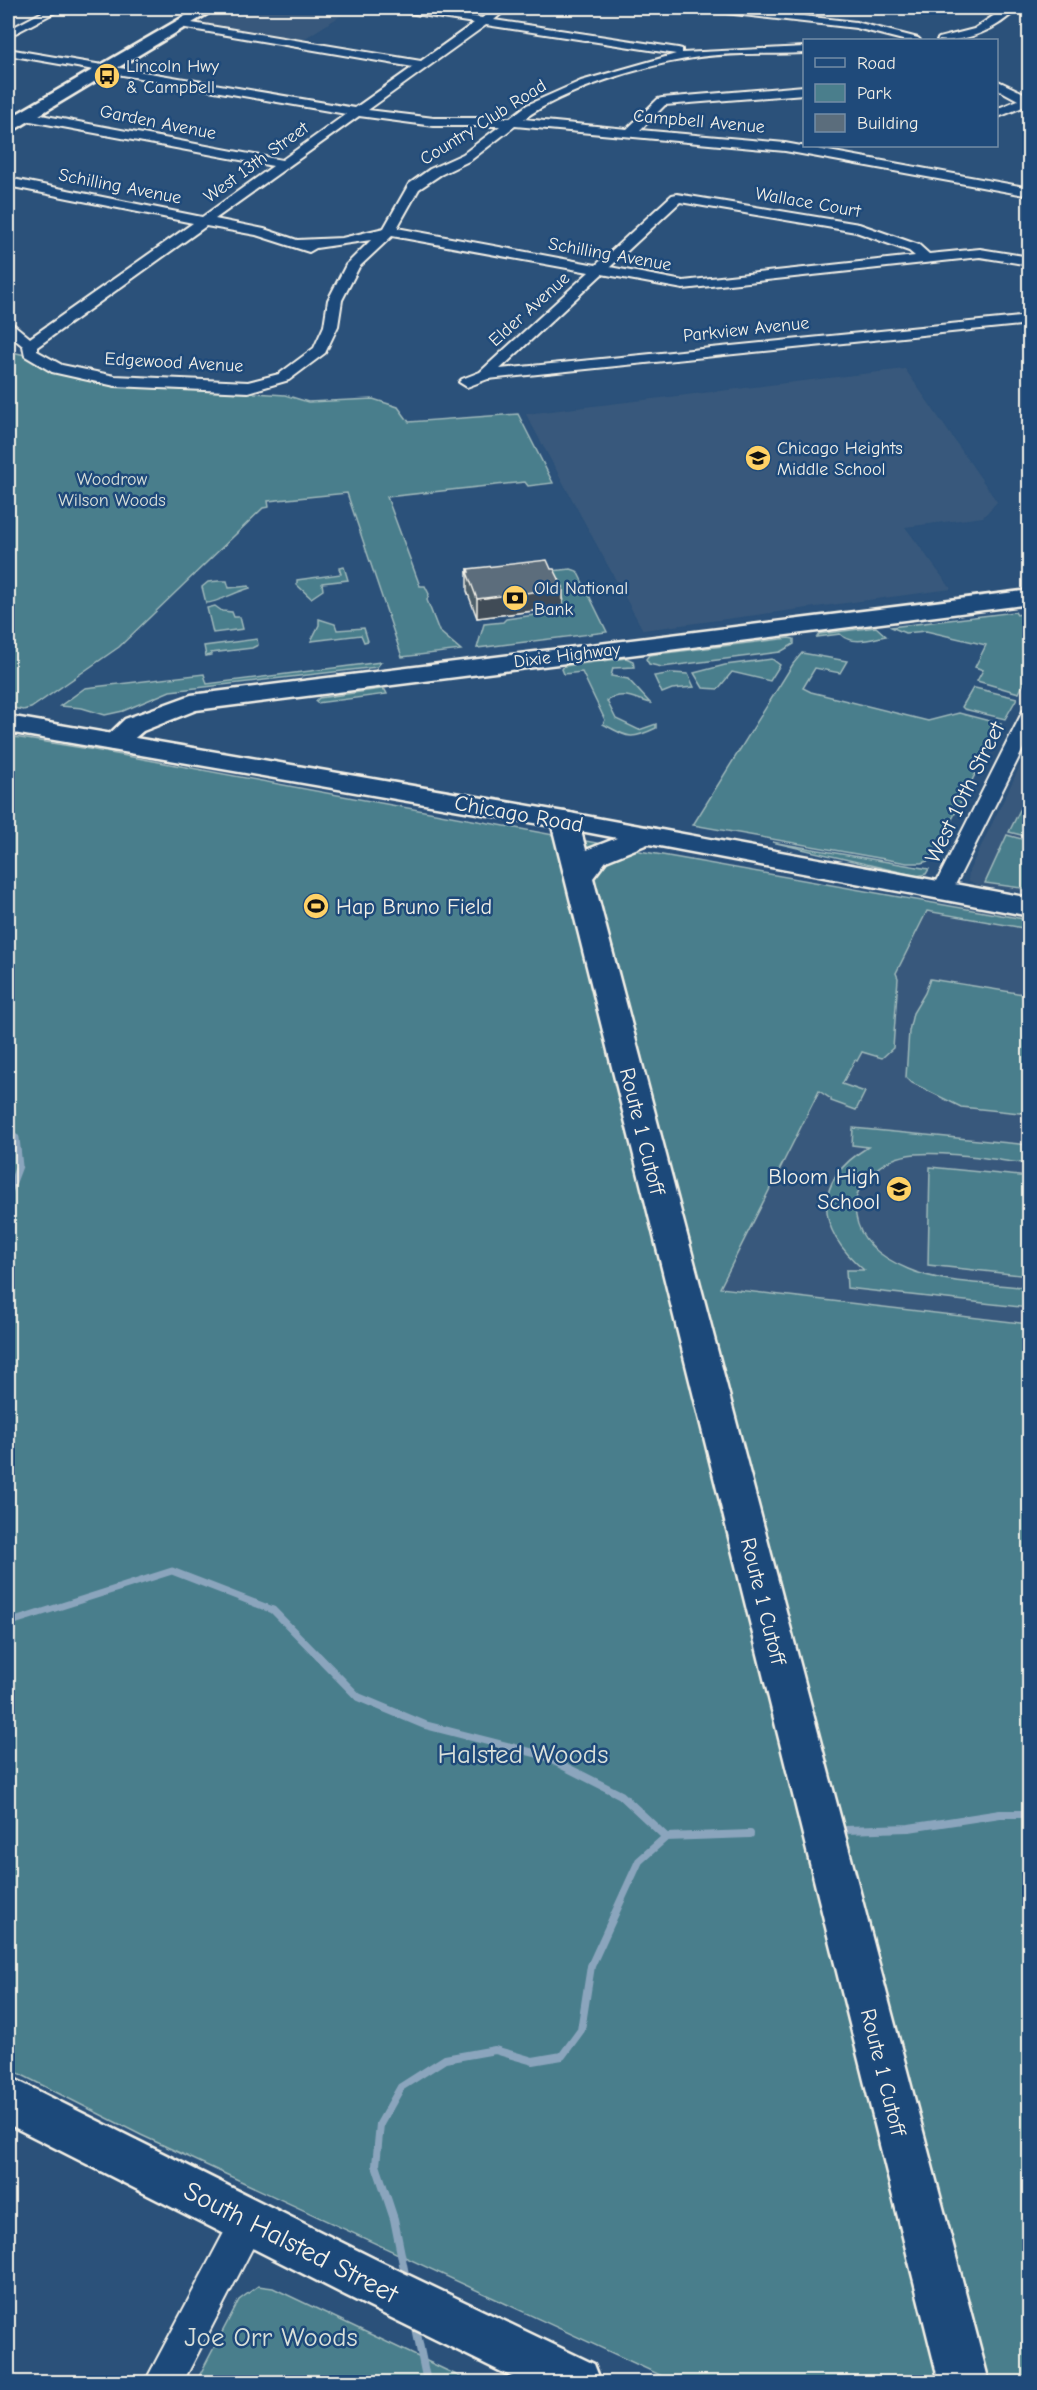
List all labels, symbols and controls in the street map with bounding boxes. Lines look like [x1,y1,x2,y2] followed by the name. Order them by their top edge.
[803,39,998,147] legend
[857,53,896,74] text: Road
[126,56,220,98] place label: Lincoln Hwy & Campbell
[92,61,122,91] bus stop icon: Lincoln Hwy & Campbell
[416,75,550,170] street label: Country Club Road
[857,83,892,104] text: Park
[98,101,218,144] street label: Garden Avenue
[632,105,766,138] street label: Campbell Avenue
[857,113,919,134] text: Building
[200,117,313,207] street label: West 13th Street
[57,164,183,209] street label: Schilling Avenue
[754,183,863,222] street label: Wallace Court
[547,233,673,276] street label: Schilling Avenue
[485,268,574,351] street label: Elder Avenue
[682,312,810,347] street label: Parkview Avenue
[104,348,244,377] street label: Edgewood Avenue
[777,438,903,480] place label: Chicago Heights Middle School
[743,443,773,473] school or university icon: Chicago Heights Middle School
[58,469,166,511] park label: Woodrow Wilson Woods
[534,578,628,620] place label: Old National Bank
[500,583,530,613] bank icon: Old National Bank
[513,638,622,672] street label: Dixie Highway
[919,717,1011,867] street label: West 10th Street
[452,790,585,838] street label: Chicago Road
[301,891,331,921] sports icon: Hap Bruno Field
[336,894,492,920] place label: Hap Bruno Field
[614,1065,671,1199] street label: Route 1 Cutoff
[768,1164,880,1215] place label: Bloom High School
[884,1174,914,1204] school or university icon: Bloom High School
[735,1535,792,1669] street label: Route 1 Cutoff
[438,1739,608,1770] park label: Halsted Woods
[855,2006,912,2140] street label: Route 1 Cutoff
[179,2175,404,2310] street label: South Halsted Street
[184,2322,358,2353] park label: Joe Orr Woods

